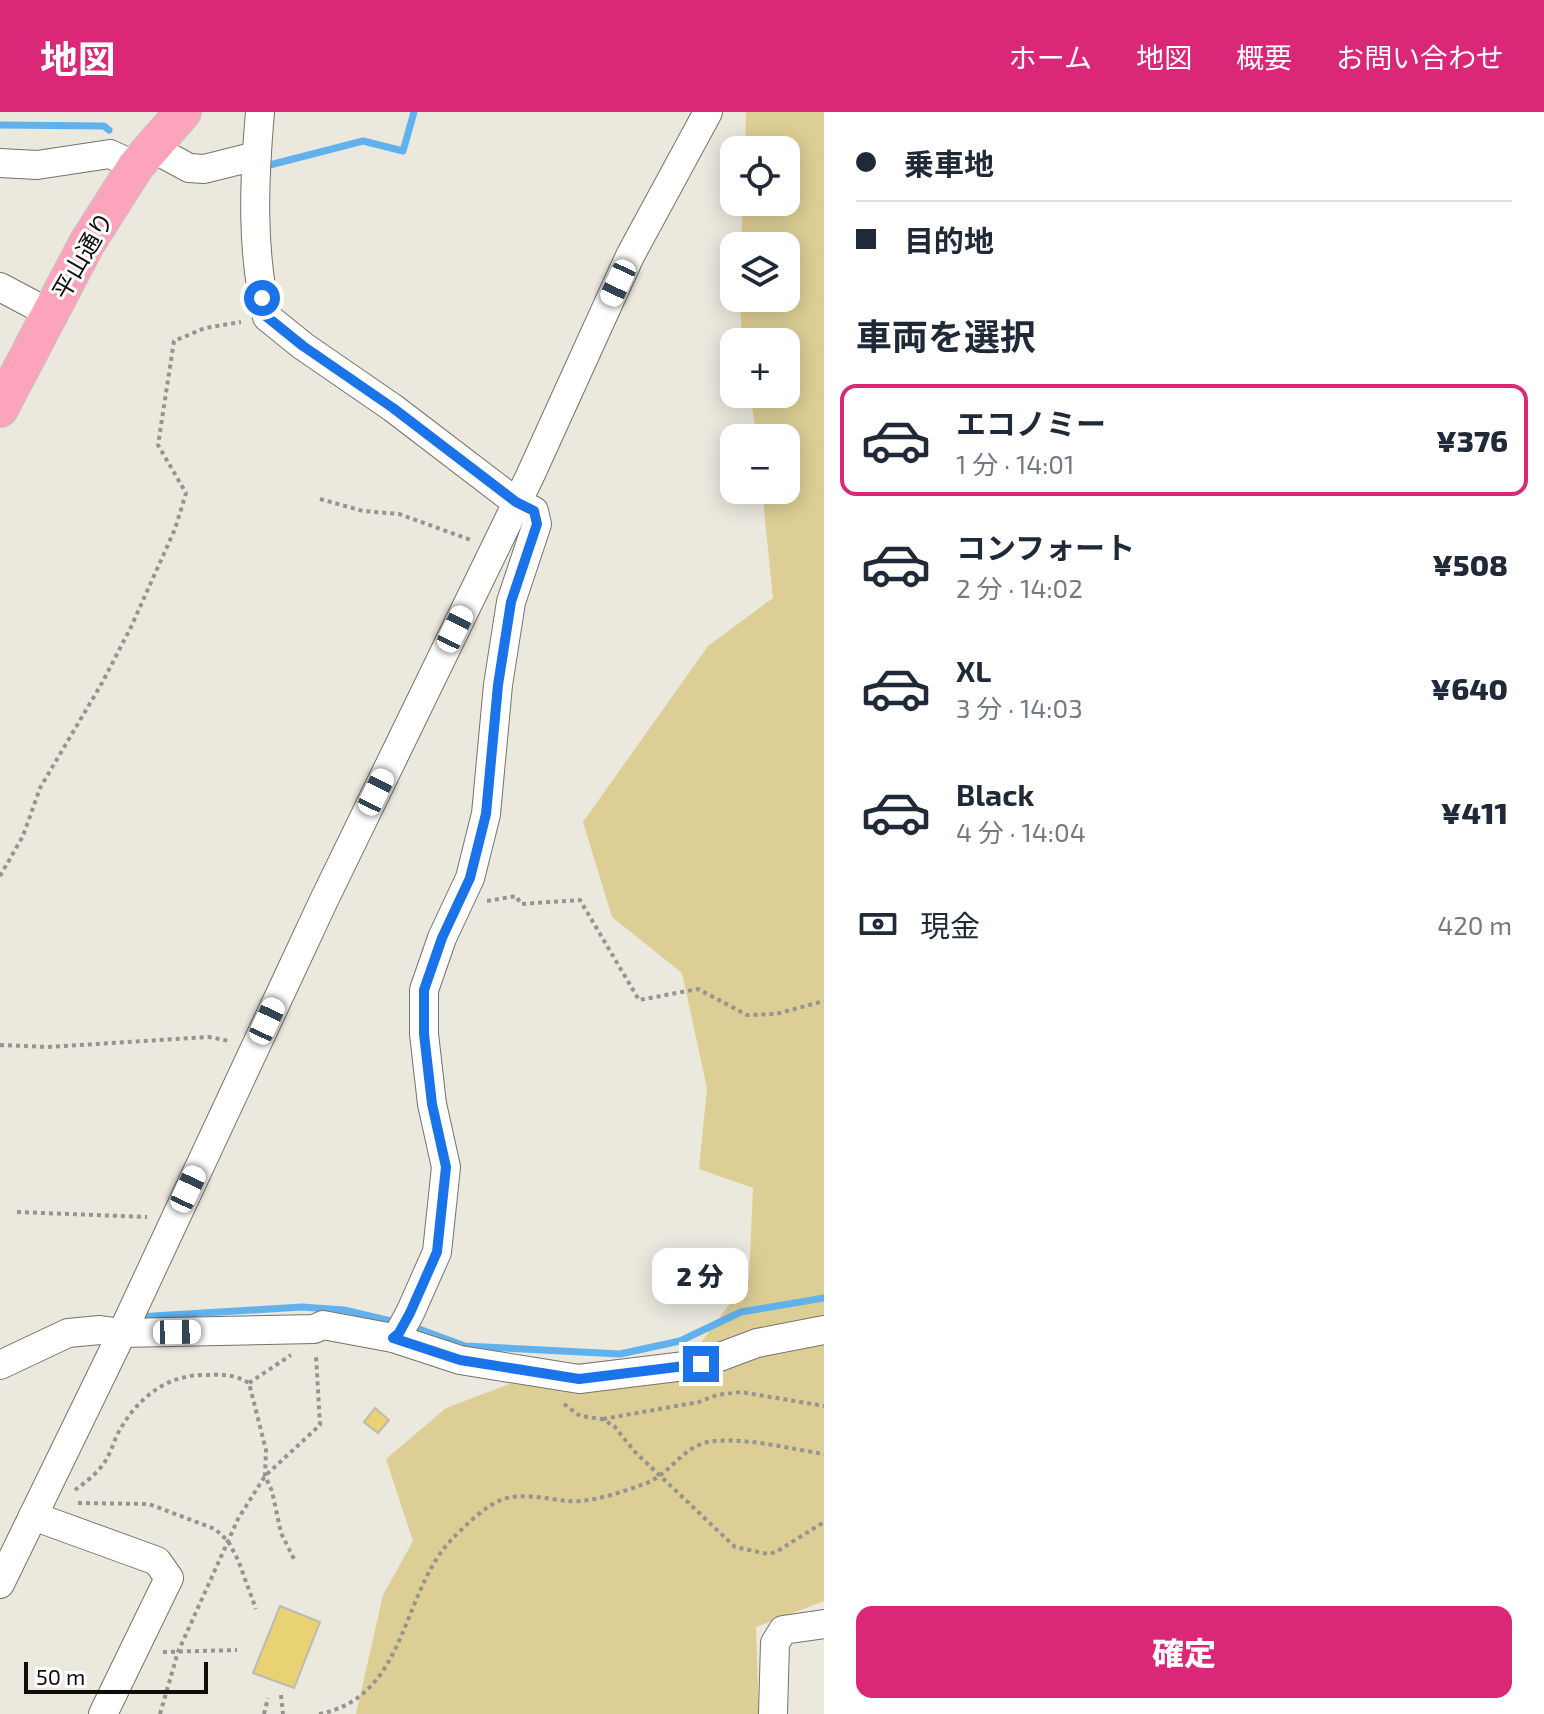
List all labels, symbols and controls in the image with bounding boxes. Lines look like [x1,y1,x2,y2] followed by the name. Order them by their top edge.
[40,35,116,81] text: 地図
[1009,40,1092,74] text: ホーム
[1136,40,1192,74] text: 地図
[1236,40,1292,74] text: 概要
[1336,40,1504,74] text: お問い合わせ
[720,136,800,504] map controls
[720,136,800,216] button: locate
[904,145,994,181] text: 乗車地
[45,206,119,304] street label: 平山通り
[904,222,994,258] text: 目的地
[720,232,800,312] button: layers
[597,256,639,310] car
[244,280,280,316] route start
[856,314,1036,357] text: 車両を選択
[720,328,800,408] button: +
[860,404,932,476] icon: car
[956,405,1106,441] text: エコノミー
[1436,422,1508,458] text: ¥376
[720,424,800,504] button: −
[956,448,1074,479] text: 1 分 · 14:01
[860,528,932,600] icon: car
[956,529,1135,565] text: コンフォート
[1432,546,1508,582] text: ¥508
[956,572,1083,603] text: 2 分 · 14:02
[434,602,476,656] car
[860,652,932,724] icon: car
[956,652,991,688] text: XL
[1430,670,1508,706] text: ¥640
[956,692,1083,723] text: 3 分 · 14:03
[355,765,397,819] car
[860,776,932,848] icon: car
[956,776,1034,812] text: Black
[1441,794,1508,830] text: ¥411
[956,816,1086,847] text: 4 分 · 14:04
[856,902,900,946] icon: cash
[920,907,980,943] text: 現金
[1437,909,1512,940] text: 420 m
[246,994,288,1048] car
[167,1162,209,1216] car
[653,1248,749,1304] callout: 2 分
[677,1260,723,1291] text: 2 分
[153,1320,201,1344] car
[683,1346,719,1382] route end
[856,1606,1512,1698] button: 確定
[24,1658,208,1694] scale bar
[36,1663,85,1689] text: 50 m

